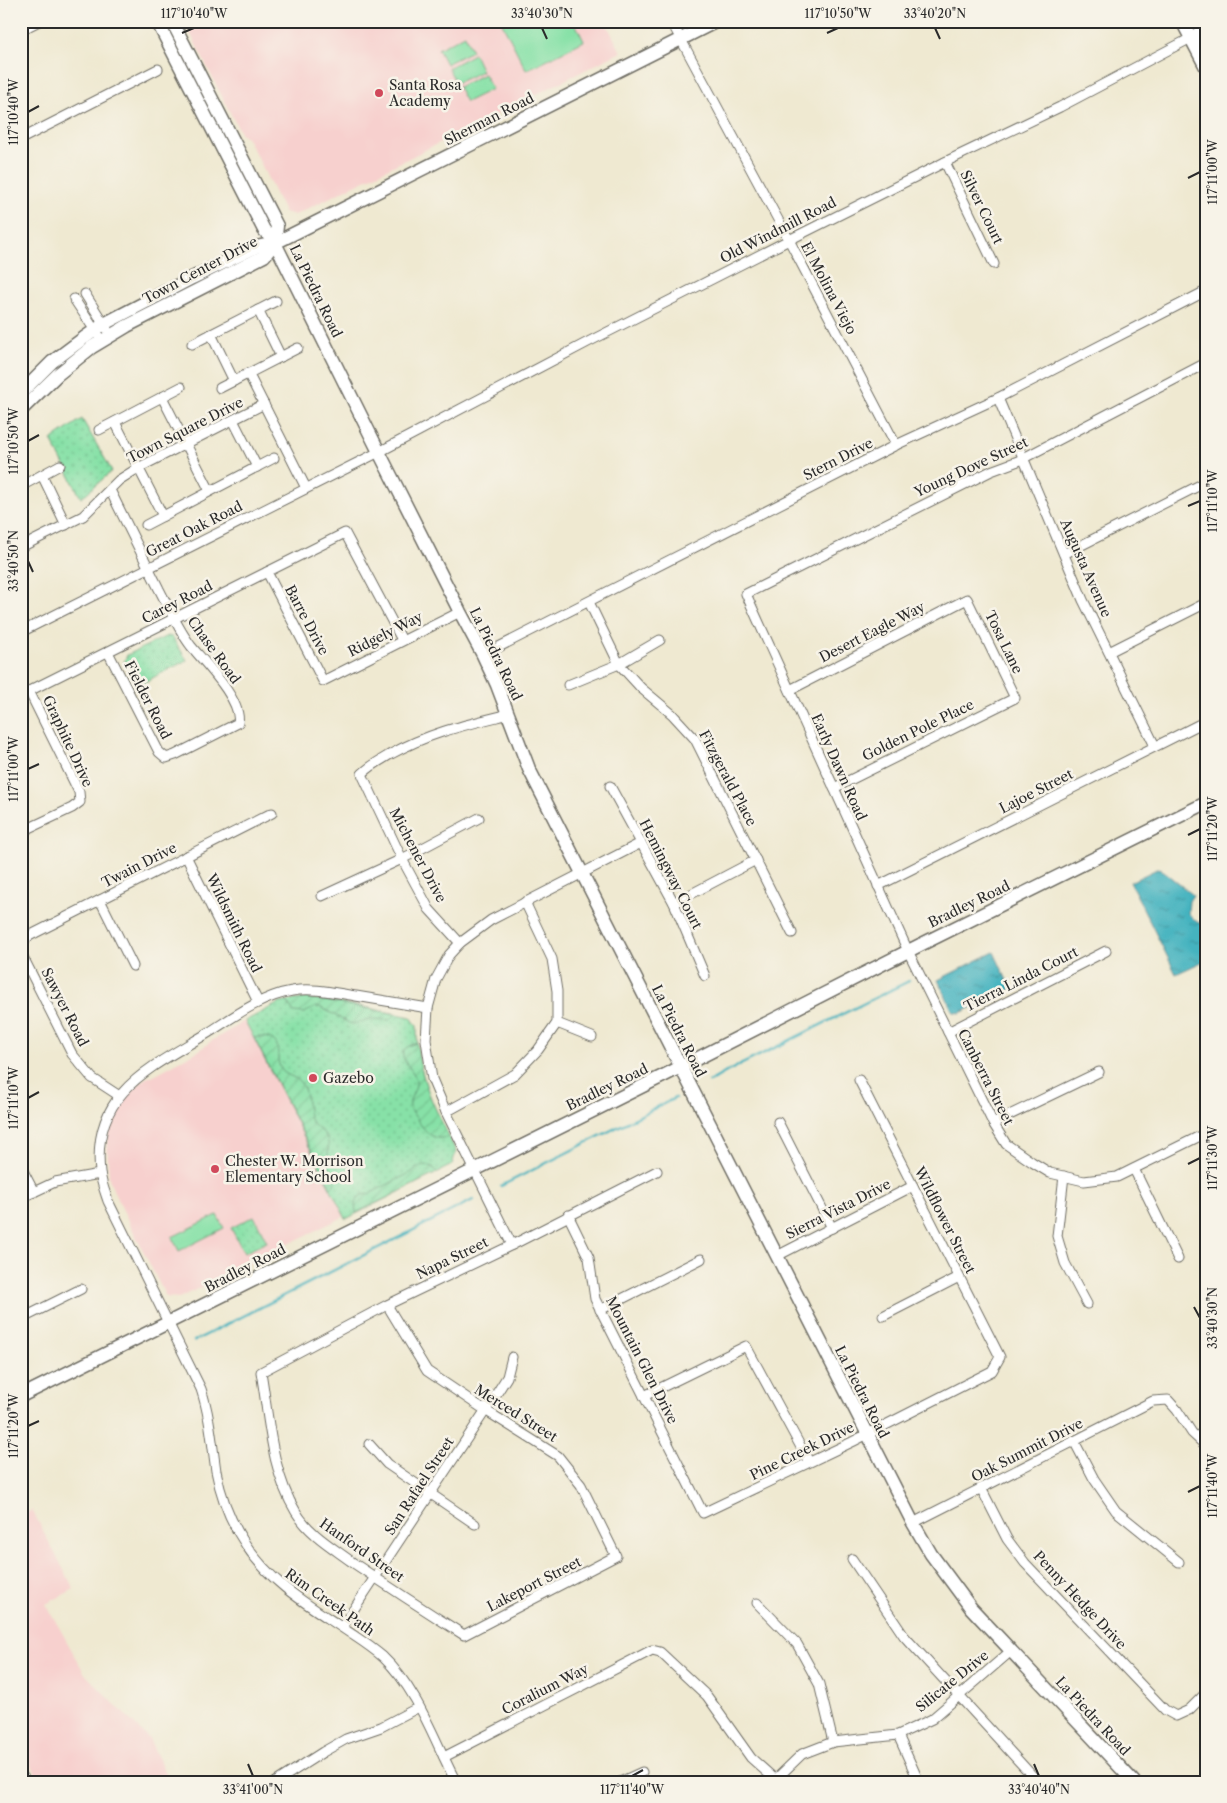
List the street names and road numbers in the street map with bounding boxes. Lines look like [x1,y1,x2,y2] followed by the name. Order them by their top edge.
[441,88,537,149] street label: Sherman Road
[956,167,1008,247] street label: Silver Court
[717,193,840,267] street label: Old Windmill Road
[140,232,261,308] street label: Town Center Drive
[797,239,861,337] street label: El Molina Viejo
[286,241,347,341] street label: La Piedra Road
[124,393,246,467] street label: Town Square Drive
[910,433,1031,502] street label: Young Dove Street
[800,434,876,484] street label: Stern Drive
[143,497,246,561] street label: Great Oak Road
[1056,515,1116,620] street label: Augusta Avenue
[139,576,216,628] street label: Carey Road
[281,582,333,658] street label: Barre Drive
[816,598,928,666] street label: Desert Eagle Way
[466,604,527,704] street label: La Piedra Road
[345,607,426,661] street label: Ridgely Way
[981,608,1027,677] street label: Tosa Lane
[183,613,245,688] street label: Chase Road
[121,658,176,743] street label: Fielder Road
[39,692,97,790] street label: Graphite Drive
[859,695,977,765] street label: Golden Pole Place
[807,711,871,824] street label: Early Dawn Road
[695,727,761,829] street label: Fitzgerald Place
[996,765,1076,817] street label: Lajoe Street
[385,805,451,906] street label: Michener Drive
[635,816,707,932] street label: Hemingway Court
[99,838,180,892] street label: Twain Drive
[202,870,266,976] street label: Wildsmith Road
[925,876,1013,932] street label: Bradley Road
[961,942,1081,1016] street label: Tierra Linda Court
[37,965,93,1050] street label: Sawyer Road
[648,982,710,1081] street label: La Piedra Road
[954,1026,1018,1128] street label: Canberra Street
[563,1059,651,1115] street label: Bradley Road
[910,1163,980,1276] street label: Wildflower Street
[783,1175,894,1243] street label: Sierra Vista Drive
[413,1233,491,1283] street label: Napa Street
[201,1240,289,1296] street label: Bradley Road
[602,1293,682,1427] street label: Mountain Glen Drive
[831,1343,893,1442] street label: La Piedra Road
[471,1380,561,1446] street label: Merced Street
[968,1414,1086,1486] street label: Oak Summit Drive
[747,1418,857,1484] street label: Pine Creek Drive
[381,1433,458,1539] street label: San Rafael Street
[316,1514,408,1586] street label: Hanford Street
[1030,1547,1130,1653] street label: Penny Hedge Drive
[484,1552,584,1615] street label: Lakeport Street
[282,1564,378,1640] street label: Rim Creek Path
[912,1646,992,1716] street label: Silicate Drive
[499,1659,591,1719] street label: Coralium Way
[1052,1673,1134,1760] street label: La Piedra Road

